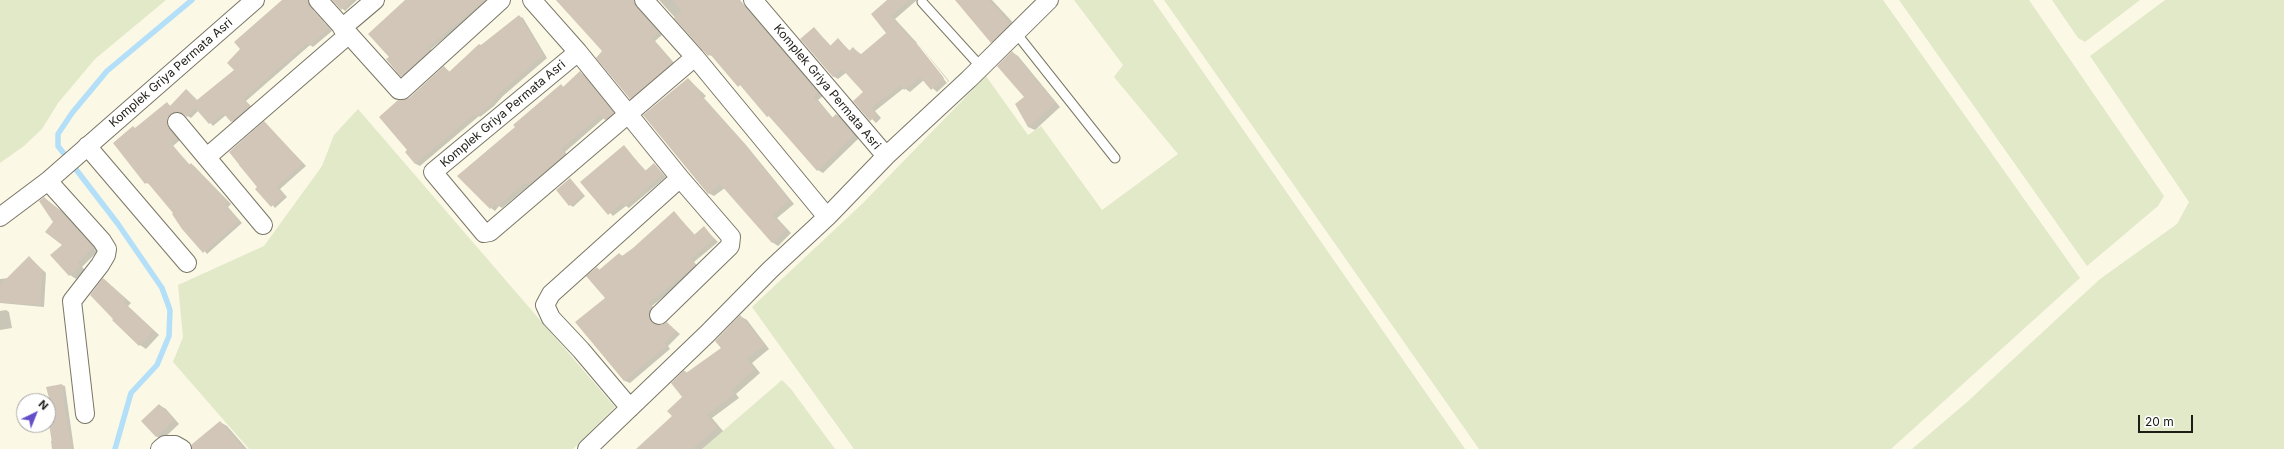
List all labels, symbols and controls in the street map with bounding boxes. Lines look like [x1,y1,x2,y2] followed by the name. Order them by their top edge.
[106,15,236,131] street label: Komplek Griya Permata Asri
[770,22,884,152] street label: Komplek Griya Permata Asri
[438,57,568,171] street label: Komplek Griya Permata Asri
[16,393,56,433] north arrow
[36,397,51,413] text: N
[2140,407,2195,433] scale bar
[2145,414,2174,429] text: 20 m

